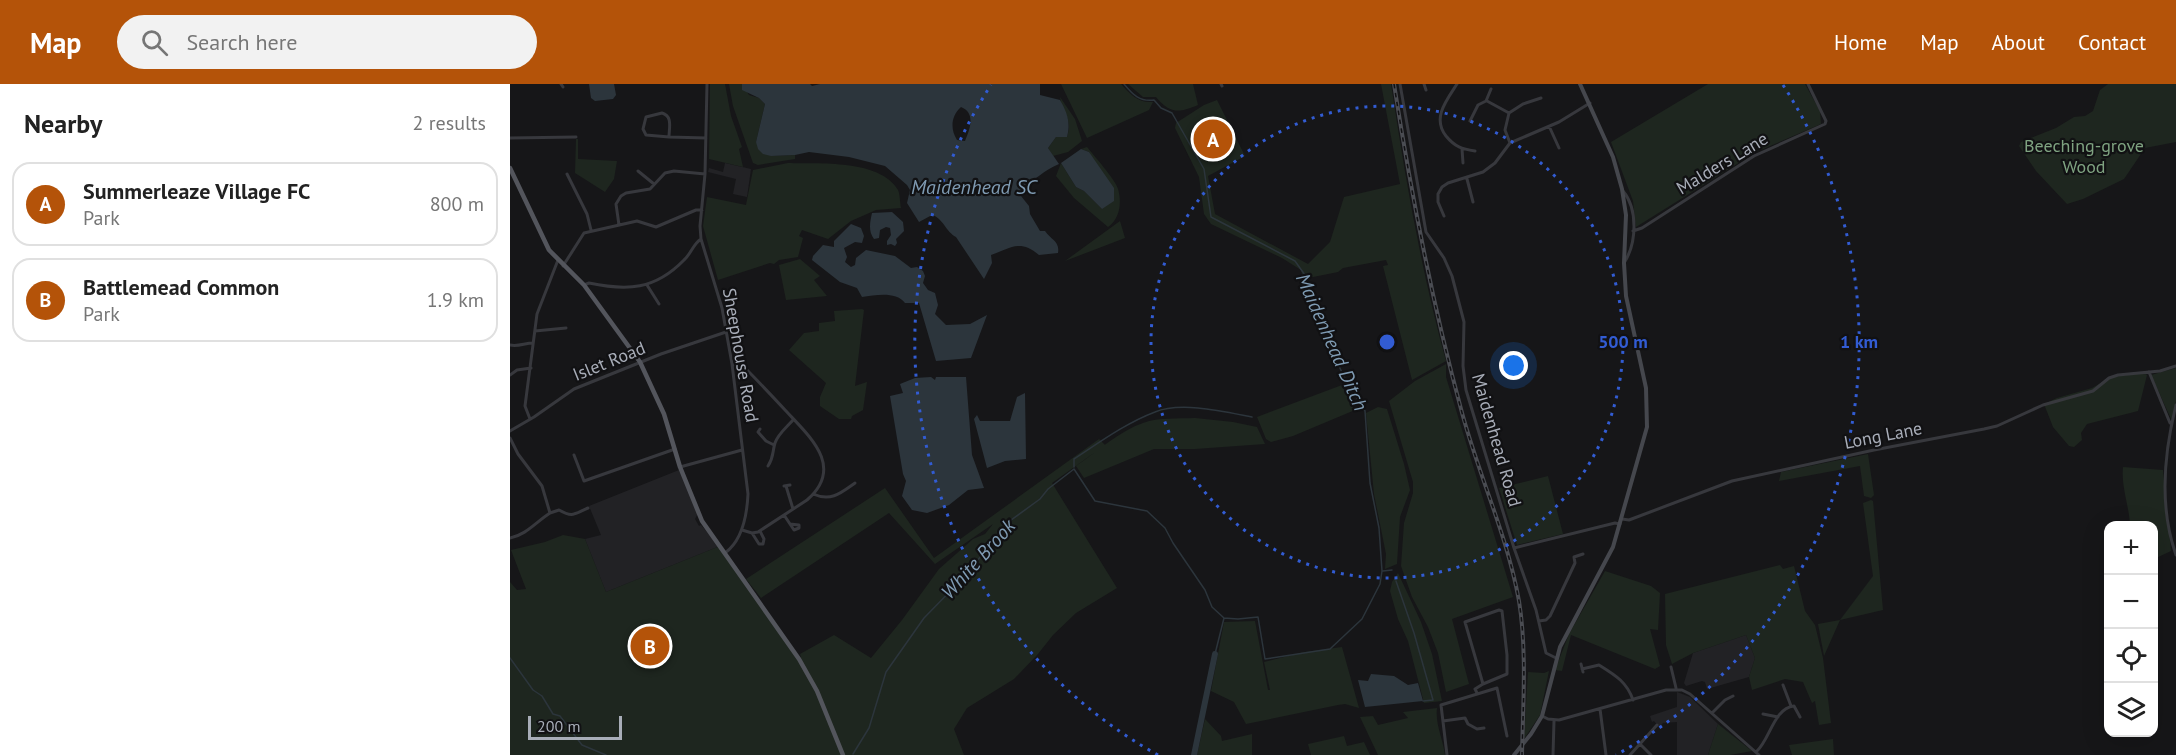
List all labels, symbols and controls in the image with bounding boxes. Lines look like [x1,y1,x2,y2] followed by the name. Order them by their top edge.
[117,15,537,69] search box
[30,24,81,61] text: Map
[138,26,171,59] icon: search
[186,28,297,56] text: Search here
[1834,29,1887,56] text: Home
[1920,29,1959,56] text: Map
[1992,29,2045,56] text: About
[2078,29,2146,56] text: Contact
[24,107,102,140] text: Nearby
[413,110,486,136] text: 2 results
[1194,116,1232,162] pin: A
[1672,127,1772,199] street label: Malders Lane
[2024,134,2144,178] park label: Beeching-grove Wood
[911,174,1039,200] water label: Maidenhead SC
[83,177,310,205] text: Summerleaze Village FC
[39,191,52,217] text: A
[430,191,484,217] text: 800 m
[83,205,120,231] text: Park
[1290,269,1374,415] water label: Maidenhead Ditch
[83,273,279,301] text: Battlemead Common
[718,286,764,424] street label: Sheephouse Road
[40,287,51,313] text: B
[427,287,484,313] text: 1.9 km
[83,301,120,327] text: Park
[1598,330,1648,353] text: 500 m
[1840,330,1878,353] text: 1 km
[1377,332,1397,352] centre of rings
[569,336,649,386] street label: Islet Road
[1499,351,1528,380] your location
[1467,371,1527,509] street label: Maidenhead Road
[1842,416,1924,454] street label: Long Lane
[935,513,1021,604] water label: White Brook
[2104,521,2158,737] map controls
[2104,521,2158,575] button: +
[2104,575,2158,629] button: −
[630,624,670,668] pin: B
[2104,629,2158,683] button: locate
[2104,683,2158,737] button: layers
[528,713,622,740] scale bar
[537,716,580,736] text: 200 m

